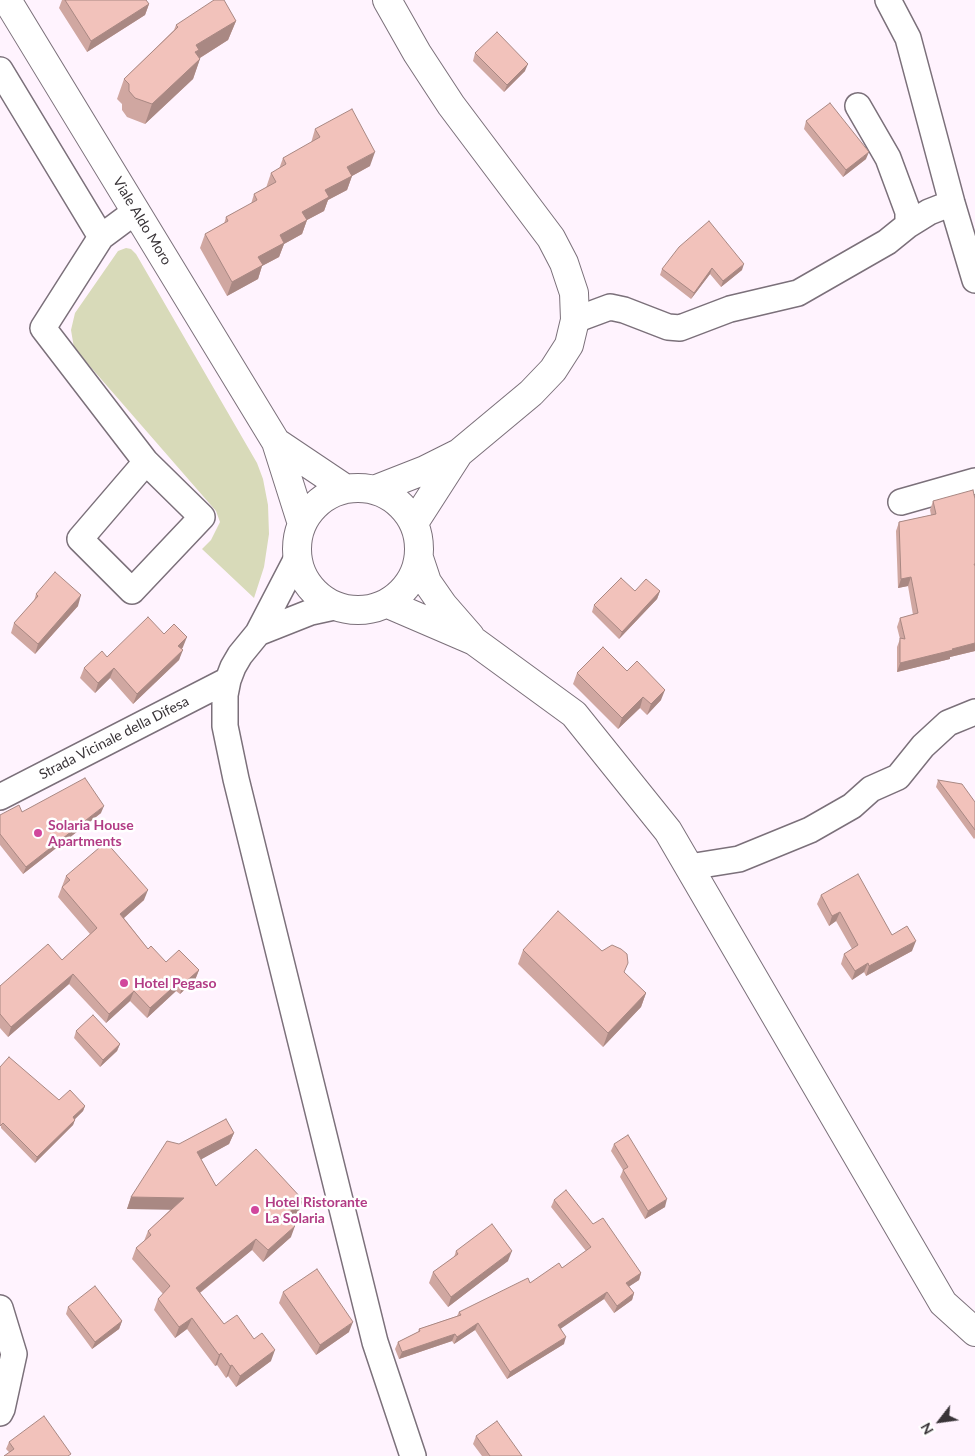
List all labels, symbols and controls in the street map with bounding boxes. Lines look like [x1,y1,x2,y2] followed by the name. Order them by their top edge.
[109,174,175,268] street label: Viale Aldo Moro
[36,693,192,783] street label: Strada Vicinale della Difesa
[48,817,134,850] place label: Solaria House Apartments
[32,827,44,839] marker: Solaria House Apartments
[134,975,216,991] place label: Hotel Pegaso
[118,977,130,989] marker: Hotel Pegaso
[265,1194,367,1226] place label: Hotel Ristorante La Solaria
[249,1204,261,1216] marker: Hotel Ristorante La Solaria
[915,1396,965,1446] north arrow
[917,1420,937,1438] text: N

